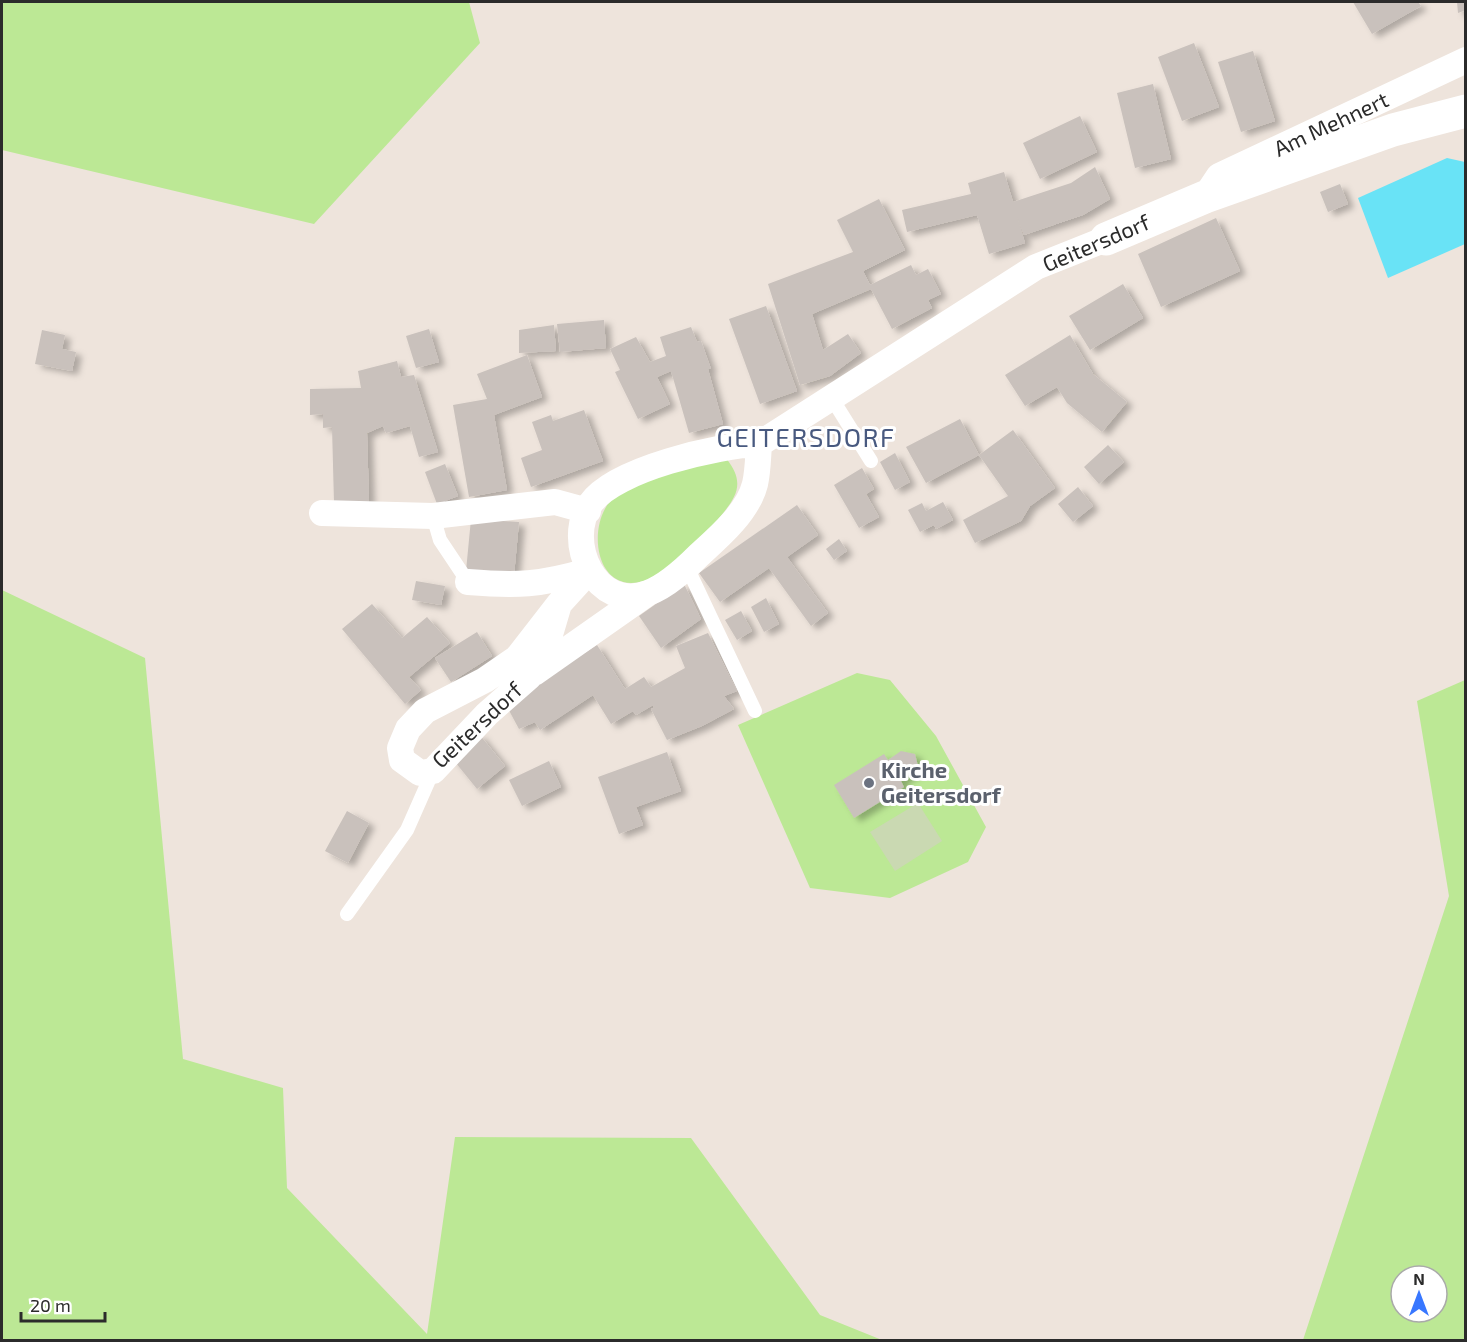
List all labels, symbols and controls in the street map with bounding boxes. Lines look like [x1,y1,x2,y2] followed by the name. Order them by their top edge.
[1269,85,1392,161] street label: Am Mehnert
[1038,208,1154,276] street label: Geitersdorf
[716,421,896,452] district label: GEITERSDORF
[426,676,527,773] street label: Geitersdorf
[881,756,1002,807] place label: Kirche Geitersdorf
[862,776,876,790] marker: Kirche Geitersdorf
[1389,1264,1449,1324] north arrow
[1413,1269,1425,1288] text: N
[21,1285,105,1323] scale bar
[30,1294,71,1316] text: 20 m

